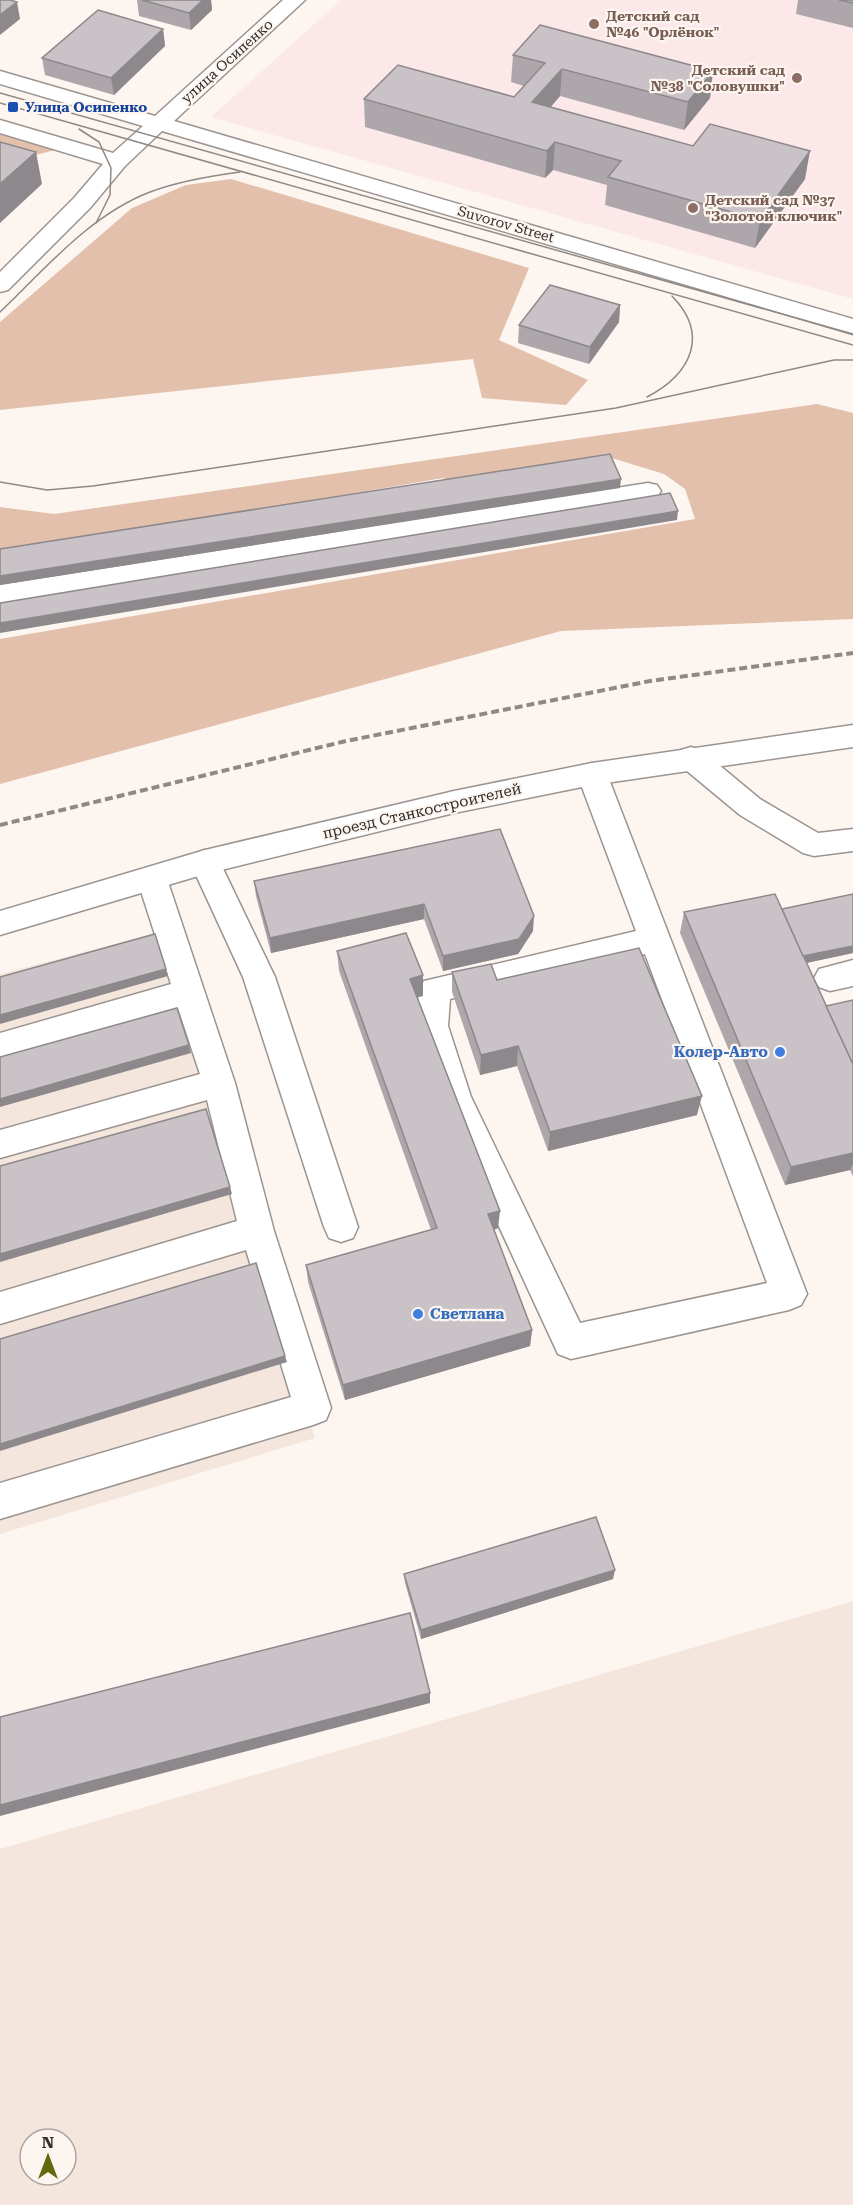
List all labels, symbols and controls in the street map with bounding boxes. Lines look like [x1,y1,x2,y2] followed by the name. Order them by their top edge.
[606,8,719,40] place label: Детский сад №46 "Орлёнок"
[178,16,276,106] street label: улица Осипенко
[587,17,601,31] marker: Детский сад №46 "Орлёнок"
[650,62,785,94] place label: Детский сад №38 "Соловушки"
[790,71,804,85] marker: Детский сад №38 "Соловушки"
[25,99,147,115] place label: Улица Осипенко
[6,100,20,114] marker: Улица Осипенко
[705,192,842,224] place label: Детский сад №37 "Золотой ключик"
[686,201,700,215] marker: Детский сад №37 "Золотой ключик"
[456,203,556,245] street label: Suvorov Street
[321,779,523,843] street label: проезд Станкостроителей
[674,1043,768,1061] place label: Колер-Авто
[773,1045,787,1059] marker: Колер-Авто
[430,1305,505,1323] place label: Светлана
[411,1307,425,1321] marker: Светлана
[18,2127,78,2187] north arrow
[42,2133,54,2152] text: N

